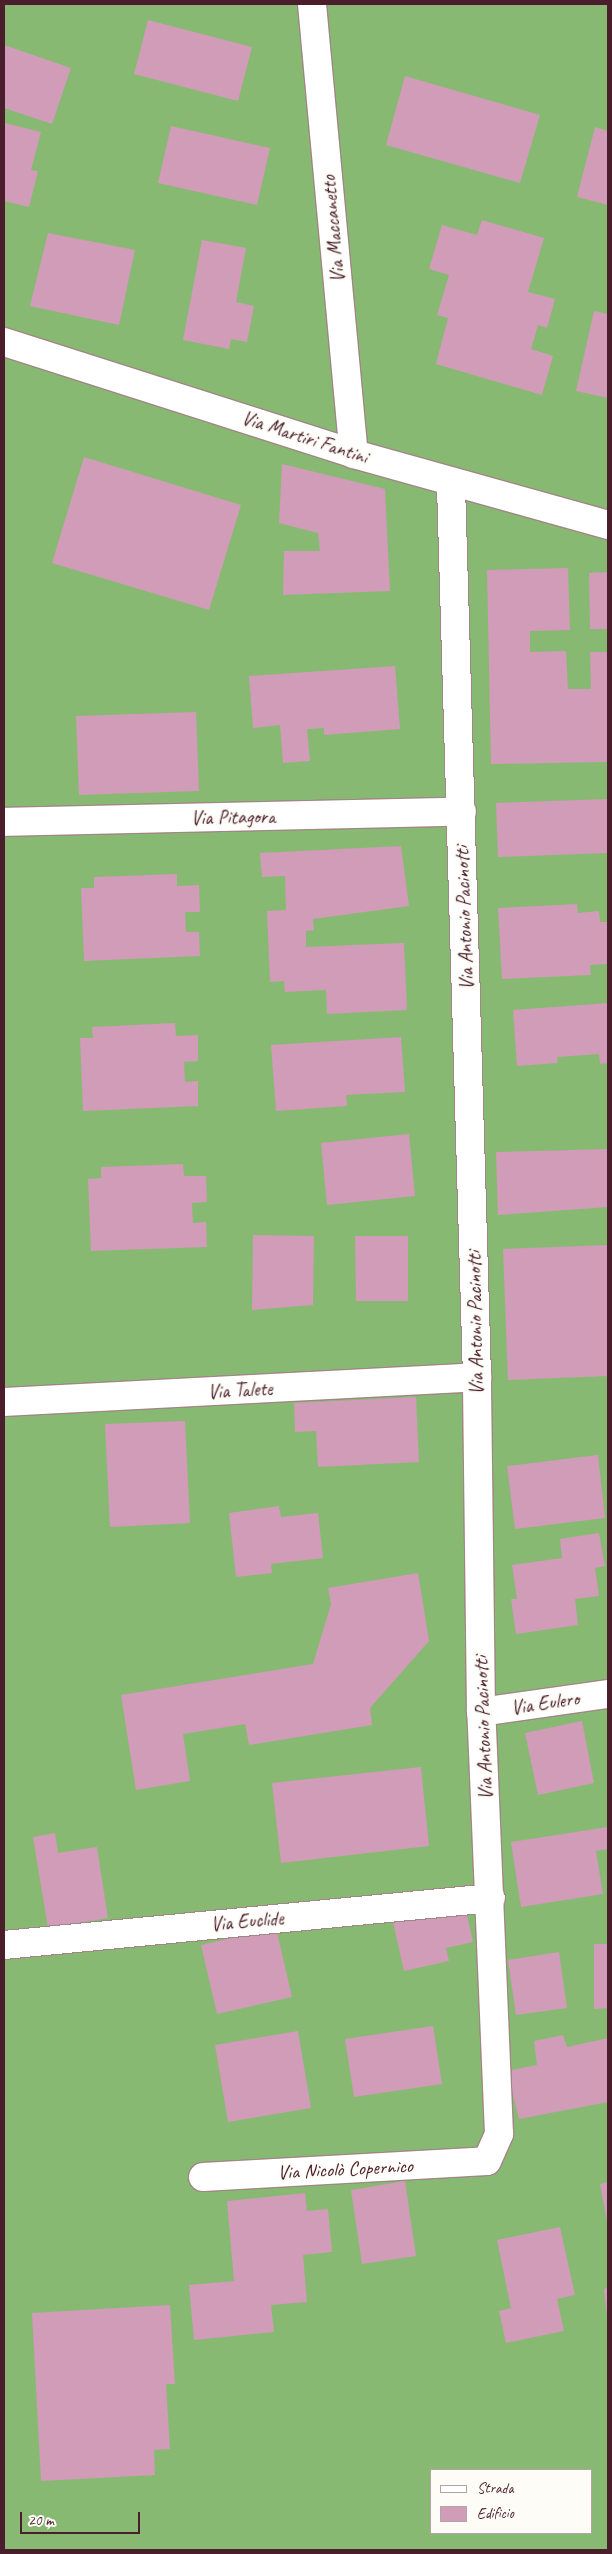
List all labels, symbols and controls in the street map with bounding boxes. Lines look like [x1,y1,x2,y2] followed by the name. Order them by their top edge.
[316,174,350,284] street label: Via Maccanetto
[238,405,372,469] street label: Via Martiri Fantini
[191,804,275,830] street label: Via Pitagora
[449,845,479,991] street label: Via Antonio Pacinotti
[462,1250,488,1396] street label: Via Antonio Pacinotti
[207,1376,273,1404] street label: Via Talete
[468,1655,498,1801] street label: Via Antonio Pacinotti
[509,1686,581,1720] street label: Via Eulero
[210,1906,284,1936] street label: Via Euclide
[276,2153,414,2185] street label: Via Nicolò Copernico
[430,2469,592,2534] legend
[477,2479,513,2498] text: Strada
[22,2502,142,2534] scale bar
[477,2504,514,2523] text: Edificio
[28,2511,54,2530] text: 20 m

